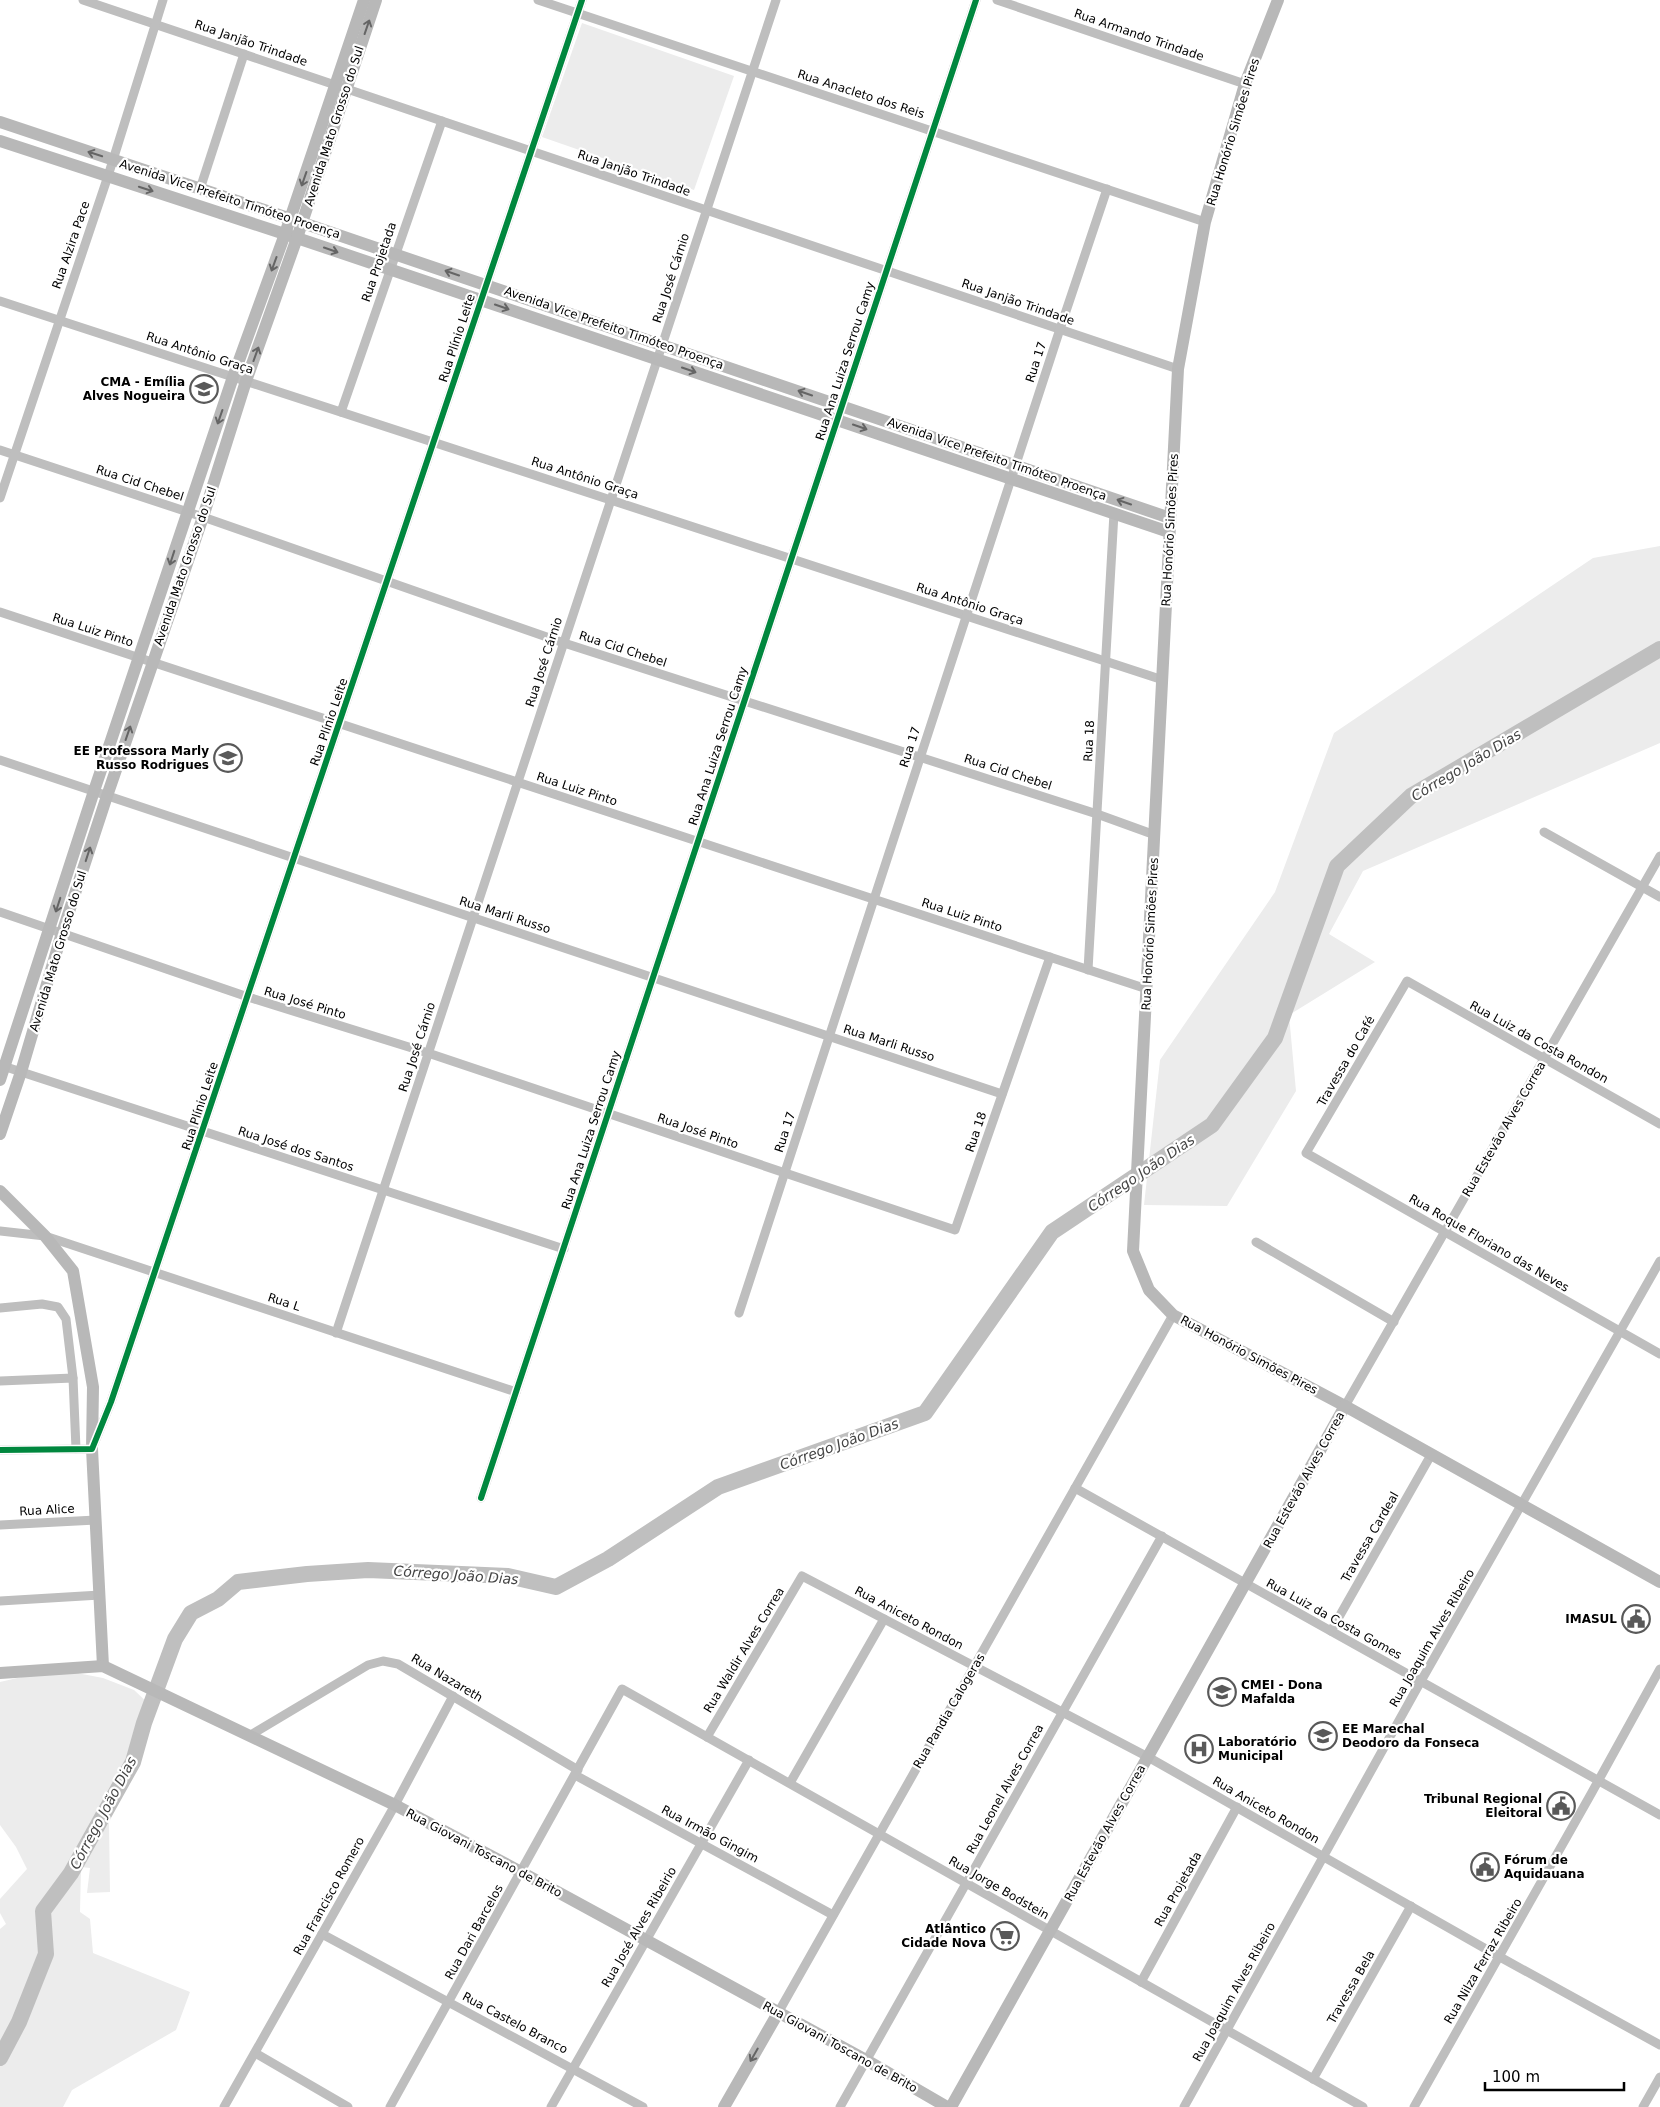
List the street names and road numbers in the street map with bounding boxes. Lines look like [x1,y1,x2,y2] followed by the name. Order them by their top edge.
[1072,6,1206,64] street label: Rua Armando Trindade
[193,17,309,69] street label: Rua Janjão Trindade
[301,44,367,208] street label: Avenida Mato Grosso do Sul
[1204,57,1262,207] street label: Rua Honório Simões Pires
[796,67,926,121] street label: Rua Anacleto dos Reis
[576,147,692,199] street label: Rua Janjão Trindade
[118,157,342,241] street label: Avenida Vice Prefeito Timóteo Proença
[49,199,93,291] street label: Rua Alzira Pace
[359,220,399,304] street label: Rua Projetada
[650,231,692,325] street label: Rua José Cárnio
[960,276,1076,328] street label: Rua Janjão Trindade
[813,280,877,442] street label: Rua Ana Luiza Serrou Camy
[502,284,726,372] street label: Avenida Vice Prefeito Timóteo Proença
[436,292,478,384] street label: Rua Plínio Leite
[145,329,255,377] street label: Rua Antônio Graça
[1023,340,1049,384] street label: Rua 17
[885,415,1109,503] street label: Avenida Vice Prefeito Timóteo Proença
[1159,453,1181,607] street label: Rua Honório Simões Pires
[530,454,640,502] street label: Rua Antônio Graça
[94,462,186,504] street label: Rua Cid Chebel
[151,484,219,648] street label: Avenida Mato Grosso do Sul
[915,580,1025,628] street label: Rua Antônio Graça
[51,610,135,650] street label: Rua Luiz Pinto
[523,615,565,709] street label: Rua José Cárnio
[577,628,669,670] street label: Rua Cid Chebel
[686,665,750,827] street label: Rua Ana Luiza Serrou Camy
[307,676,351,768] street label: Rua Plínio Leite
[1081,720,1097,762] street label: Rua 18
[897,725,923,769] street label: Rua 17
[962,751,1054,793] street label: Rua Cid Chebel
[535,769,619,809] street label: Rua Luiz Pinto
[1139,857,1161,1011] street label: Rua Honório Simões Pires
[27,869,89,1033] street label: Avenida Mato Grosso do Sul
[458,894,552,936] street label: Rua Marli Russo
[920,895,1004,935] street label: Rua Luiz Pinto
[262,984,348,1022] street label: Rua José Pinto
[1467,998,1611,1086] street label: Rua Luiz da Costa Rondon
[396,1000,438,1094] street label: Rua José Cárnio
[1314,1013,1378,1110] street label: Travessa do Café
[842,1022,936,1064] street label: Rua Marli Russo
[559,1049,623,1211] street label: Rua Ana Luiza Serrou Camy
[1459,1059,1549,1199] street label: Rua Estevão Alves Correa
[179,1060,221,1152] street label: Rua Plínio Leite
[772,1110,798,1154] street label: Rua 17
[963,1110,989,1154] street label: Rua 18
[656,1111,740,1151] street label: Rua José Pinto
[236,1124,356,1174] street label: Rua José dos Santos
[1407,1191,1571,1295] street label: Rua Roque Floriano das Neves
[266,1290,302,1314] street label: Rua L
[1178,1313,1320,1397] street label: Rua Honório Simões Pires
[1261,1409,1347,1551] street label: Rua Estevão Alves Correa
[1338,1489,1402,1586] street label: Travessa Cardeal
[19,1502,75,1518] street label: Rua Alice
[1387,1567,1477,1709] street label: Rua Joaquim Alves Ribeiro
[1264,1576,1404,1662] street label: Rua Luiz da Costa Gomes
[852,1583,966,1653] street label: Rua Aniceto Rondon
[701,1585,787,1715] street label: Rua Waldir Alves Correa
[409,1651,485,1705] street label: Rua Nazareth
[910,1651,988,1771] street label: Rua Pandia Calogeras
[964,1722,1046,1856] street label: Rua Leonel Alves Correa
[1062,1762,1148,1904] street label: Rua Estevão Alves Correa
[1210,1774,1322,1846] street label: Rua Aniceto Rondon
[659,1802,761,1866] street label: Rua Irmão Gingim
[404,1806,564,1900] street label: Rua Giovani Toscano de Brito
[291,1835,367,1957] street label: Rua Francisco Romero
[1152,1849,1204,1929] street label: Rua Projetada
[946,1854,1052,1922] street label: Rua Jorge Bodstein
[599,1864,679,1990] street label: Rua José Alves Ribeirio
[442,1882,506,1982] street label: Rua Dari Barcelos
[1441,1896,1525,2026] street label: Rua Nilza Ferraz Ribeiro
[1190,1920,1278,2064] street label: Rua Joaquim Alves Ribeiro
[1324,1948,1378,2027] street label: Travessa Bela
[460,1989,570,2057] street label: Rua Castelo Branco
[760,1999,920,2095] street label: Rua Giovani Toscano de Brito

